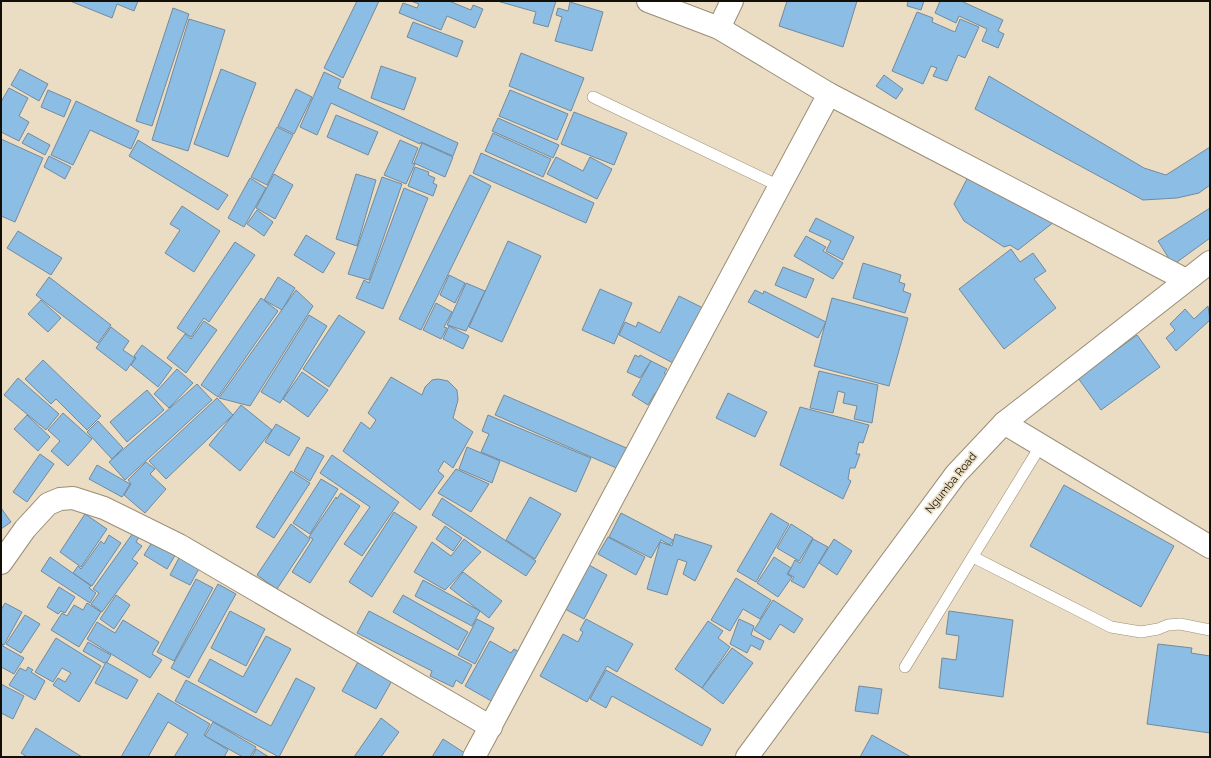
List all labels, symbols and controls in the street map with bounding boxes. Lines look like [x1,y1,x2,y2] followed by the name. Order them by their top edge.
[923,450,979,516] street label: Ngumba Road

